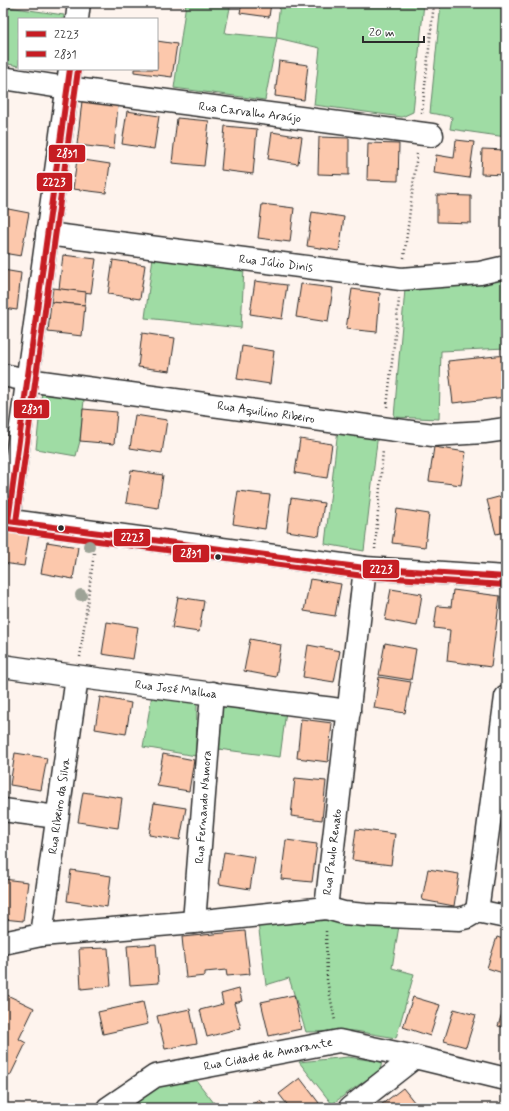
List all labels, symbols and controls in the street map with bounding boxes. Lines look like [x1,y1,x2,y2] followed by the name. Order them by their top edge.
[18,18,158,70] legend
[363,18,424,44] scale bar
[369,25,395,41] text: 20 m
[54,27,79,43] text: 2223
[54,47,77,63] text: 2831
[198,99,302,127] street label: Rua Carvalho Araújo
[48,144,86,163] line badge: 2831
[57,147,77,161] text: 2831
[36,172,73,192] line badge: 2223
[43,176,65,190] text: 2223
[238,252,314,277] street label: Rua Júlio Dinis
[216,398,316,428] street label: Rua Aquilino Ribeiro
[13,399,50,419] line badge: 2831
[22,403,42,417] text: 2831
[56,523,66,533] unlabelled marker
[113,528,151,547] line badge: 2223
[121,531,143,545] text: 2223
[172,544,210,563] line badge: 2831
[181,547,201,561] text: 2831
[213,552,223,562] unlabelled marker
[362,559,400,579] line badge: 2223
[370,563,392,577] text: 2223
[134,677,218,703] street label: Rua José Malhoa
[192,750,216,864] street label: Rua Fernando Namora
[45,756,75,855] street label: Rua Ribeiro da Silva
[320,808,346,896] street label: Rua Paulo Renato
[202,1035,334,1075] street label: Rua Cidade de Amarante

